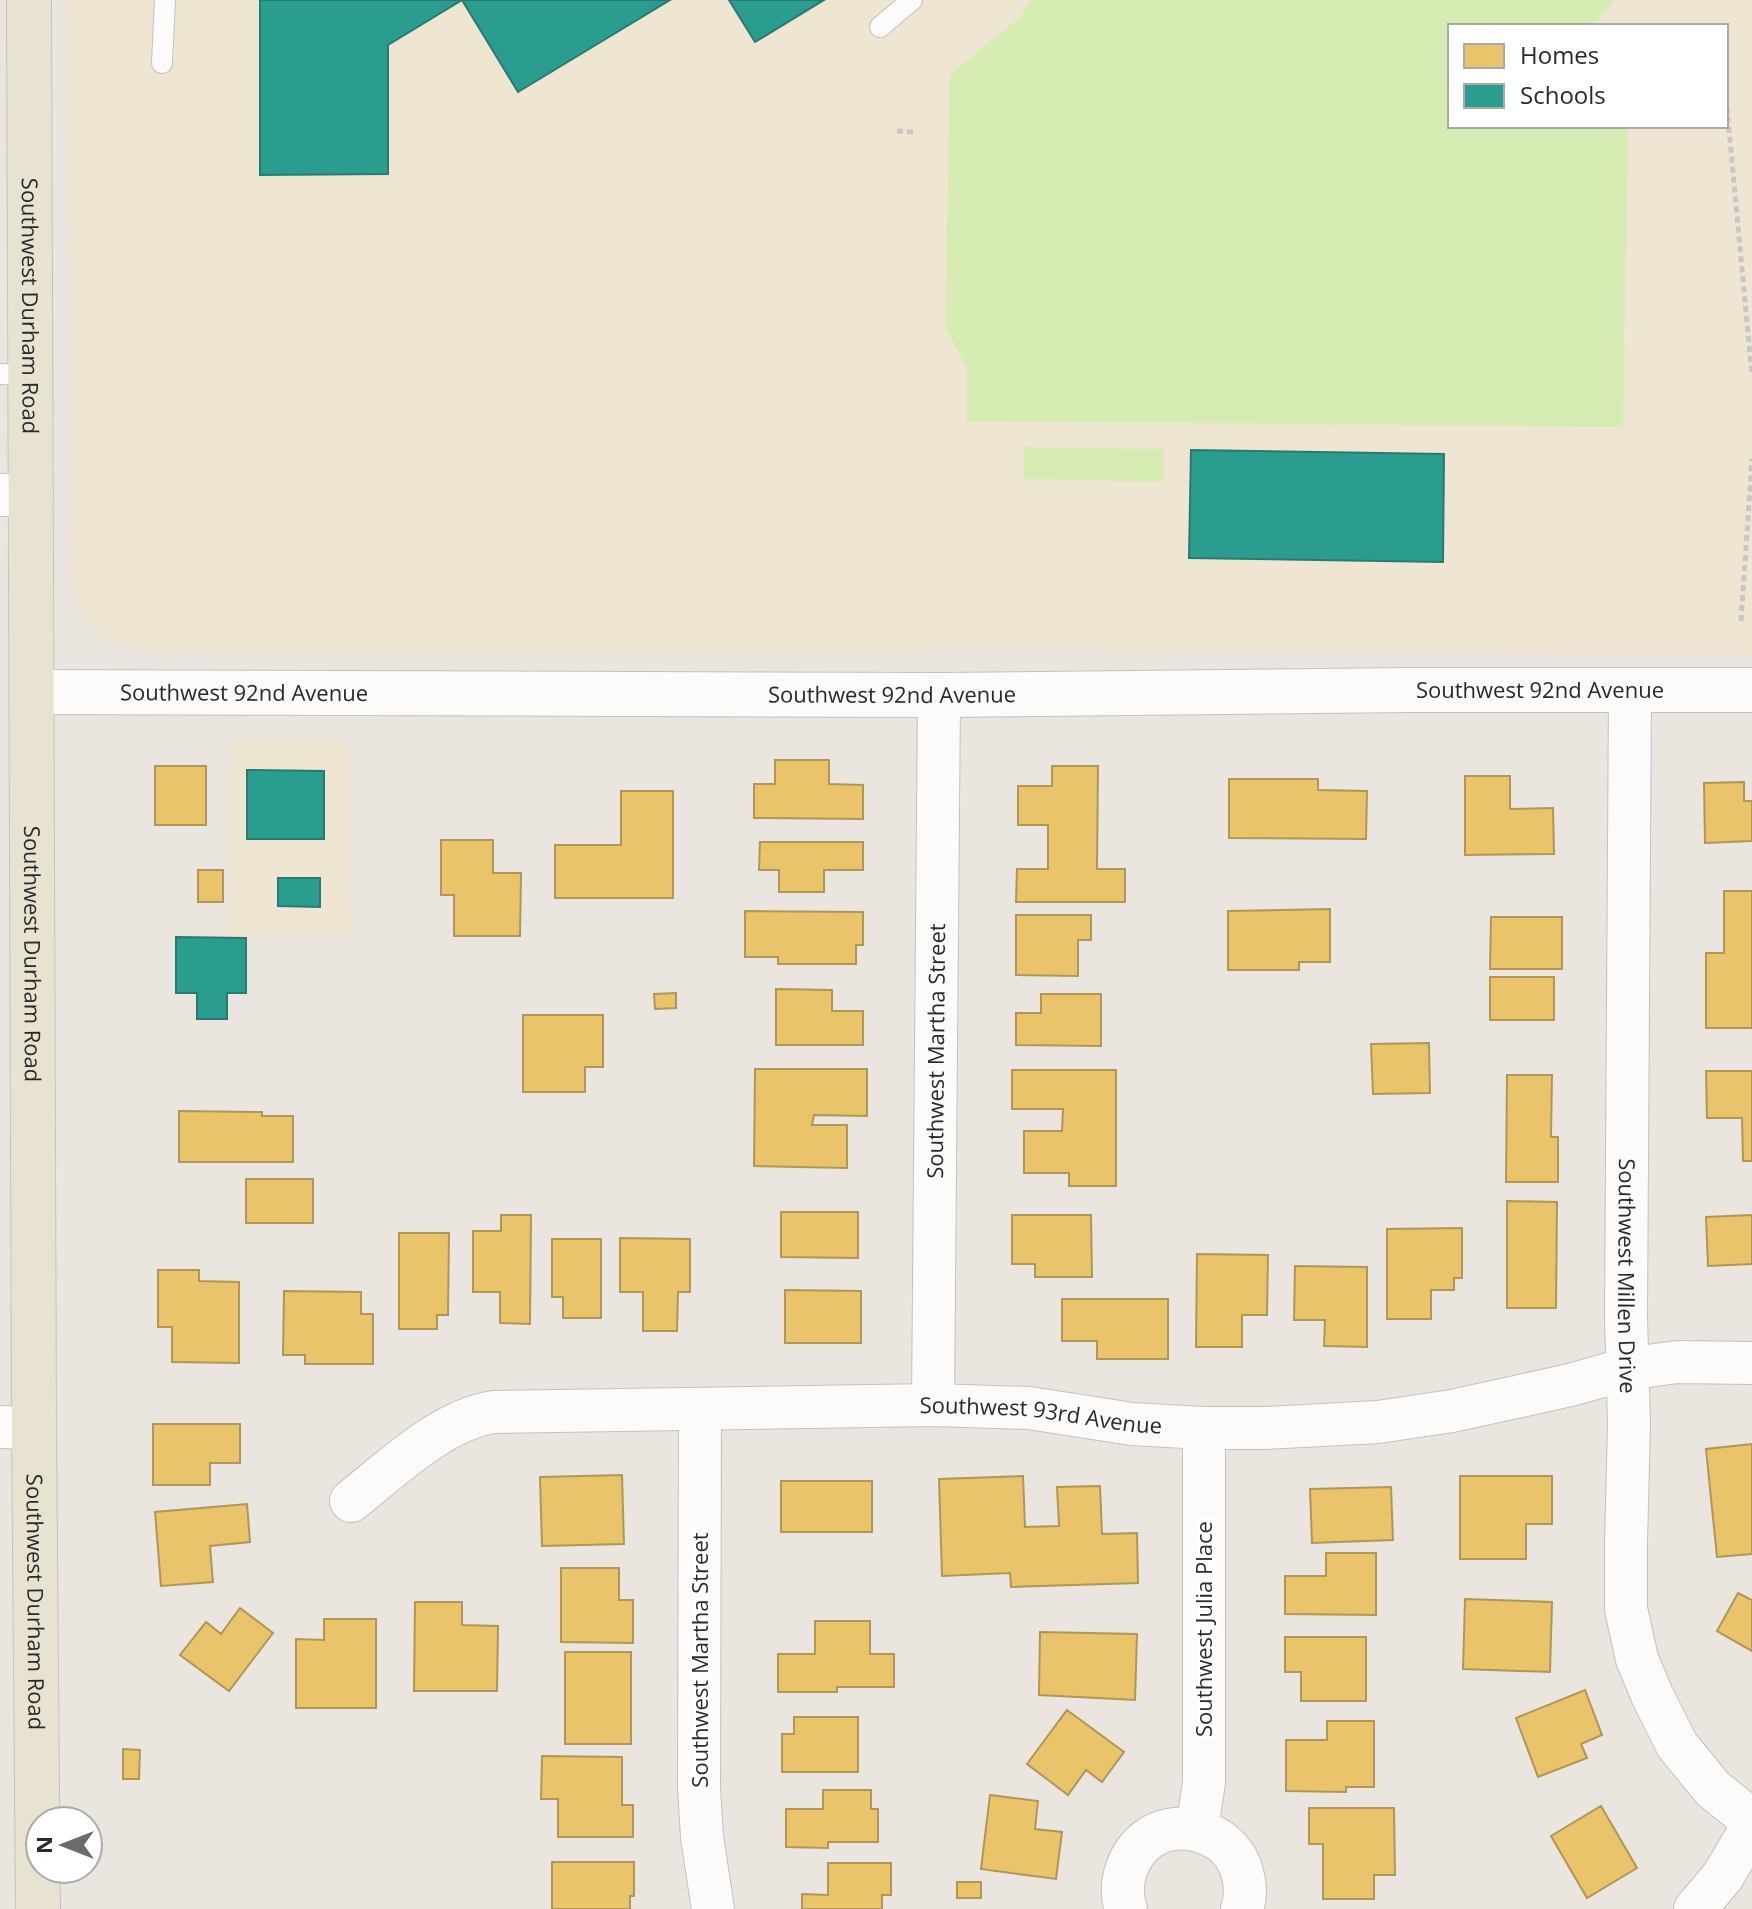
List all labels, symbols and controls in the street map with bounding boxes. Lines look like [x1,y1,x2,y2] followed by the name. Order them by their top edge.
[1448,24,1728,128] legend
[1520,38,1599,71] text: Homes
[1520,78,1606,111] text: Schools
[16,178,47,434] street label: Southwest Durham Road
[1416,674,1664,704] street label: Southwest 92nd Avenue
[120,676,368,707] street label: Southwest 92nd Avenue
[768,678,1016,709] street label: Southwest 92nd Avenue
[18,826,49,1082] street label: Southwest Durham Road
[919,923,951,1179] street label: Southwest Martha Street
[1612,1158,1644,1394] street label: Southwest Millen Drive
[919,1389,1163,1440] street label: Southwest 93rd Avenue
[20,1474,53,1730] street label: Southwest Durham Road
[1188,1521,1218,1737] street label: Southwest Julia Place
[684,1532,714,1788] street label: Southwest Martha Street
[24,1805,104,1885] north arrow
[28,1836,58,1854] text: N

